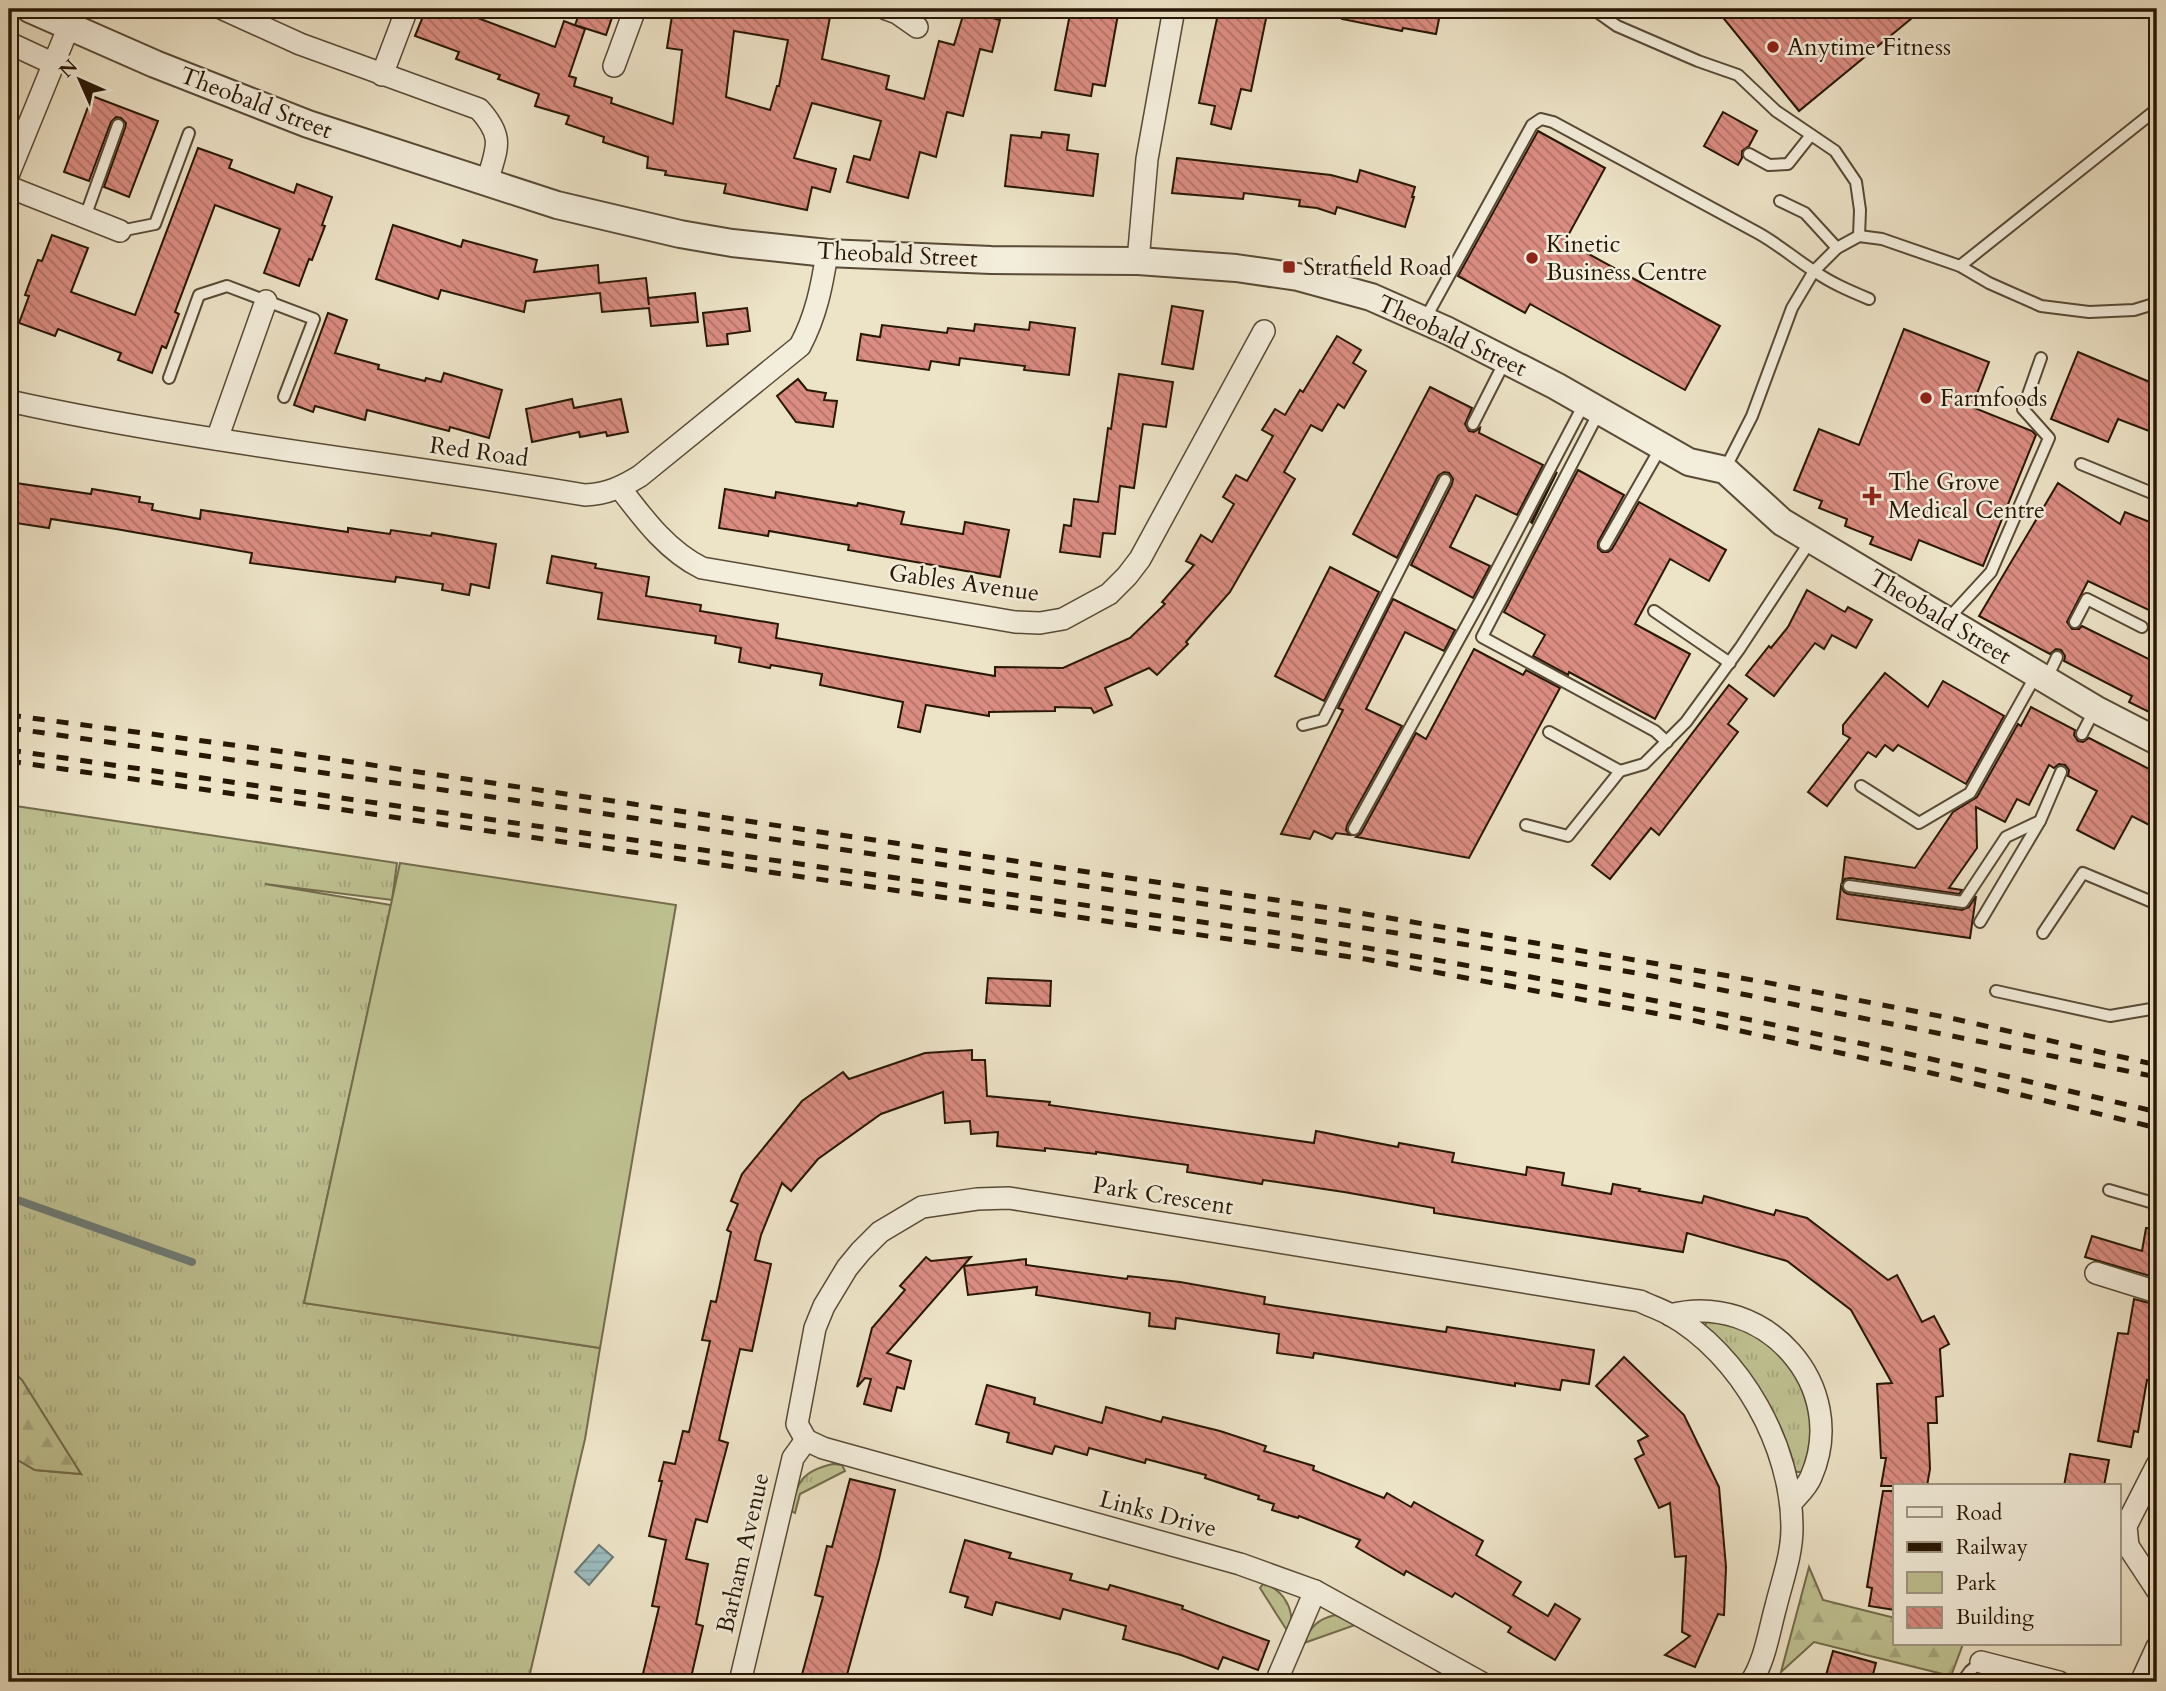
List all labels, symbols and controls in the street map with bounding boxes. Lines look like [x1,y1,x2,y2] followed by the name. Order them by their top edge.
[1787,31,1951,64] place label: Anytime Fitness
[1765,39,1781,55] marker: Anytime Fitness
[46,46,116,116] north arrow
[54,53,84,84] text: N
[175,59,337,147] street label: Theobald Street
[1546,228,1707,289] place label: Kinetic Business Centre
[816,234,979,276] street label: Theobald Street
[1524,250,1540,266] marker: Kinetic Business Centre
[1303,251,1452,284] place label: Stratfield Road
[1281,259,1297,275] marker: Stratfield Road
[1372,287,1532,385] street label: Theobald Street
[1940,382,2047,415] place label: Farmfoods
[1918,390,1934,406] marker: Farmfoods
[427,429,531,475] street label: Red Road
[1888,466,2045,527] place label: The Grove Medical Centre
[1862,486,1882,506] marker: The Grove Medical Centre
[887,556,1041,610] street label: Gables Avenue
[1863,561,2018,673] street label: Theobald Street
[1090,1169,1236,1223] street label: Park Crescent
[709,1470,777,1636] street label: Barham Avenue
[1096,1482,1220,1546] street label: Links Drive
[1893,1484,2120,1646] legend
[1956,1499,2002,1528] text: Road
[1956,1533,2028,1562] text: Railway
[1956,1569,1997,1598] text: Park
[1956,1603,2034,1632] text: Building

